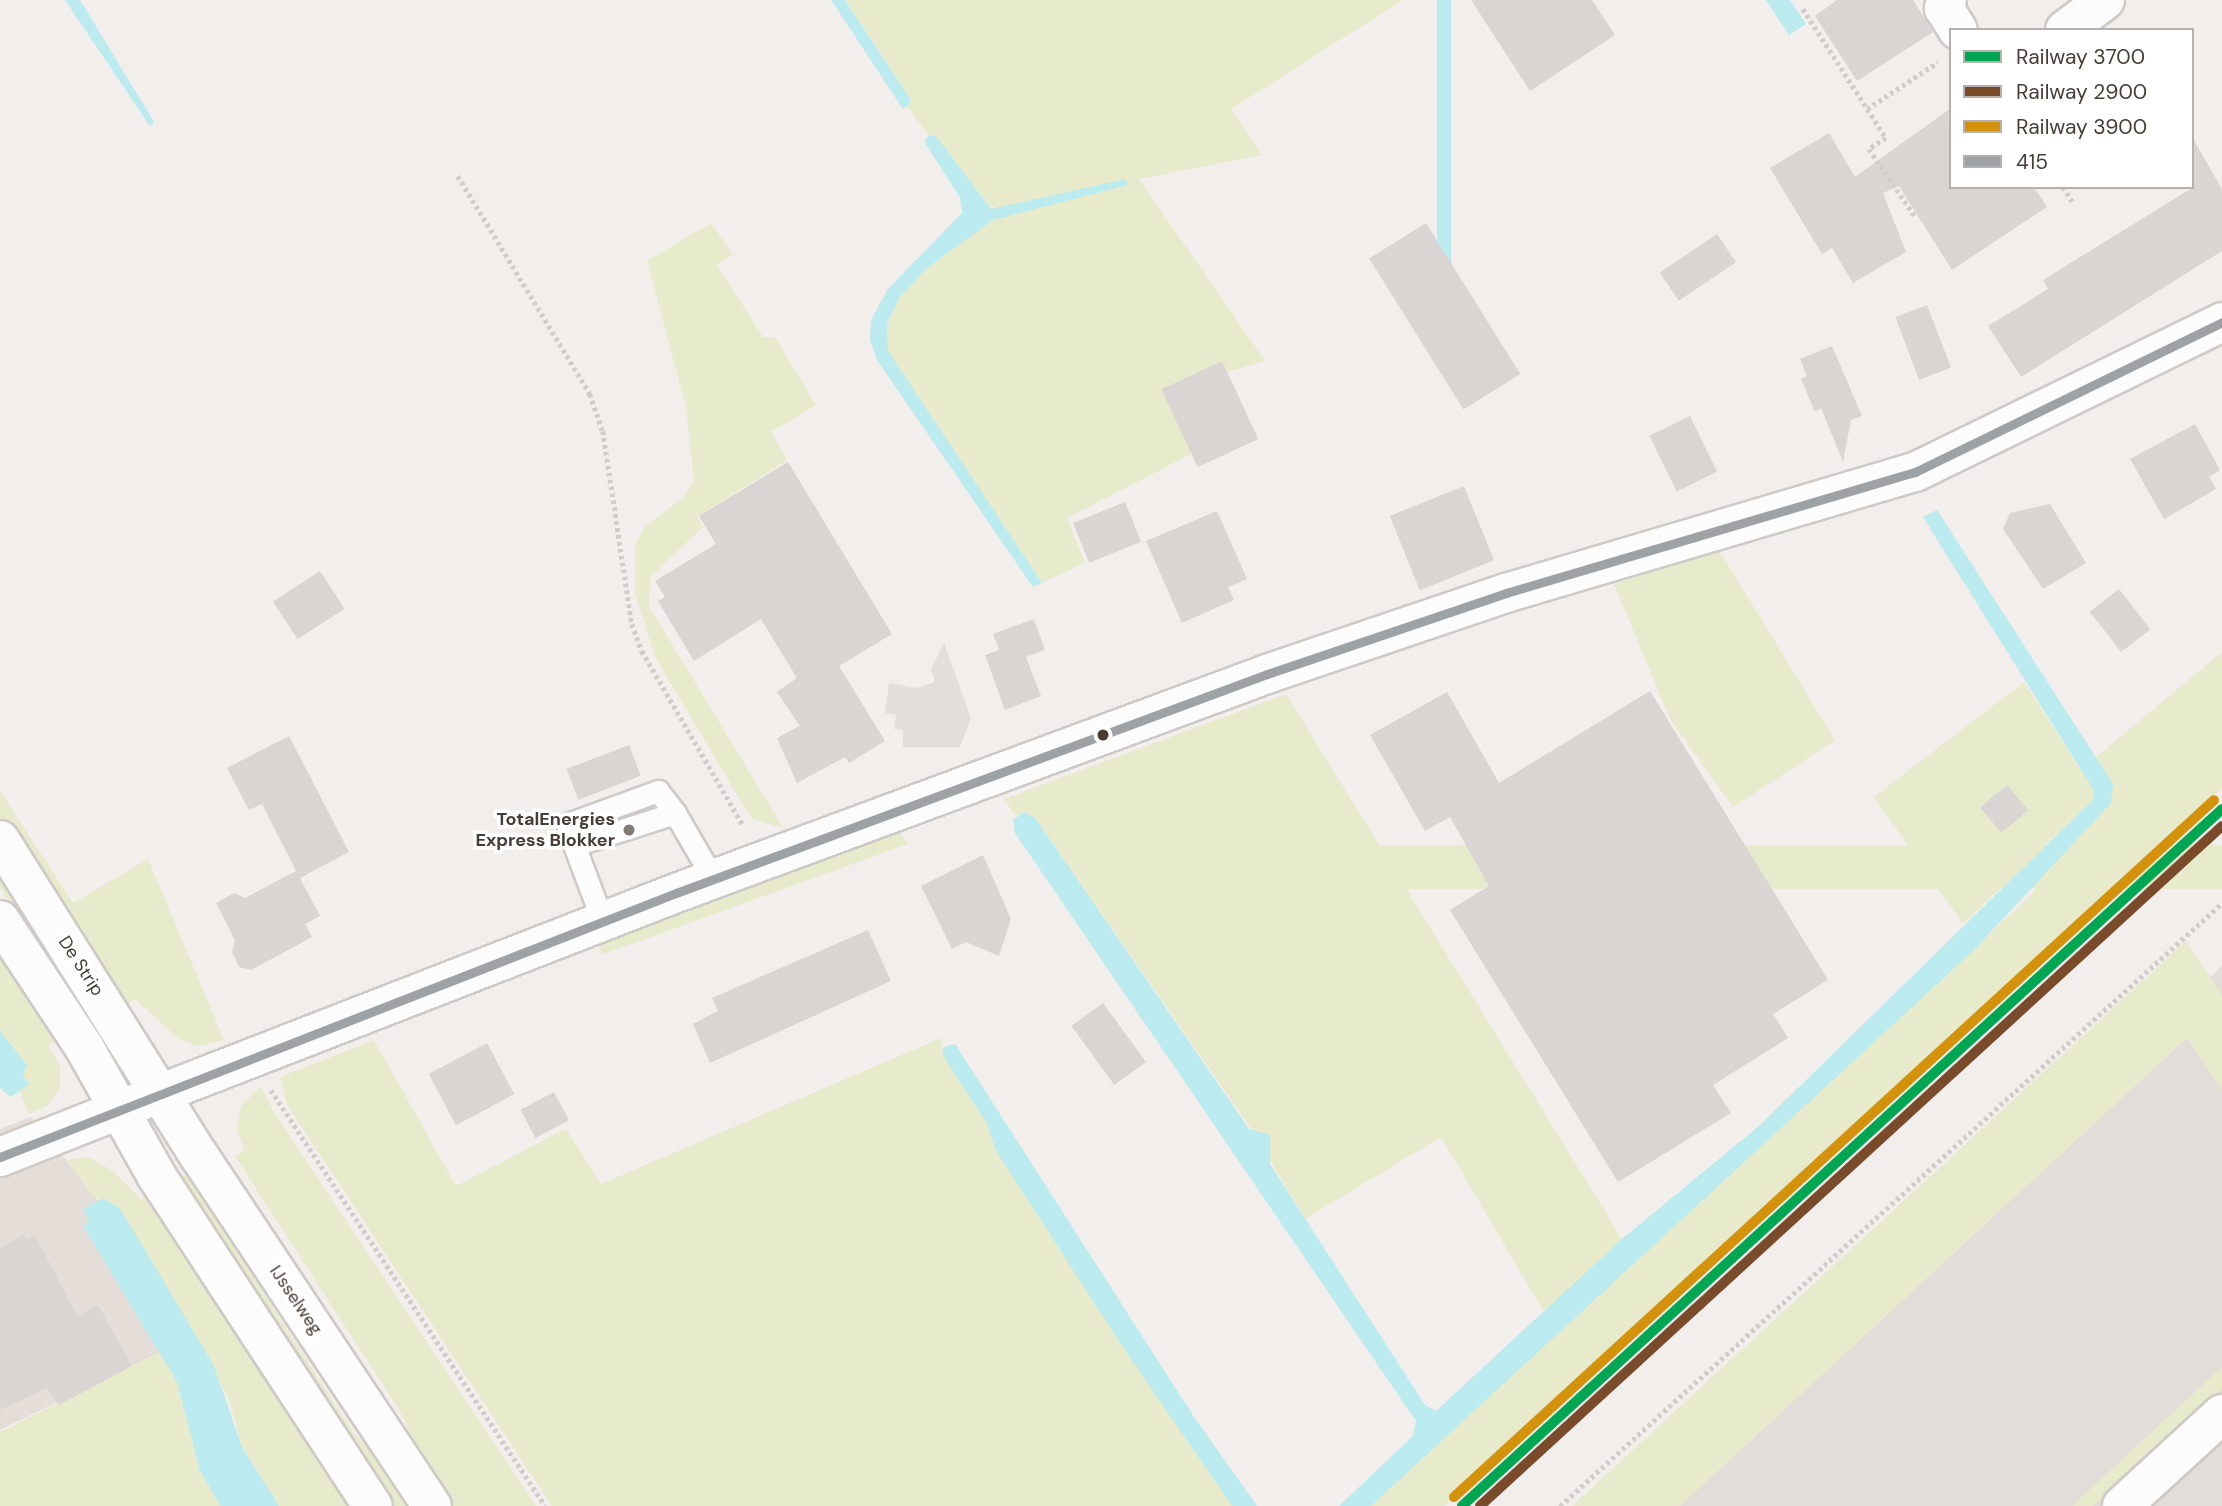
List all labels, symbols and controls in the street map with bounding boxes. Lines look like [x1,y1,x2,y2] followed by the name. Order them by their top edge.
[1949,28,2194,189] legend
[2016,43,2145,71] text: Railway 3700
[2016,78,2147,106] text: Railway 2900
[2016,113,2147,141] text: Railway 3900
[2016,148,2048,176] text: 415
[1096,728,1110,742] unlabelled marker
[475,809,615,852] place label: TotalEnergies Express Blokker
[621,822,637,838] marker: TotalEnergies Express Blokker
[54,932,108,1000] street label: De Strip
[265,1261,327,1339] street label: IJsselweg

